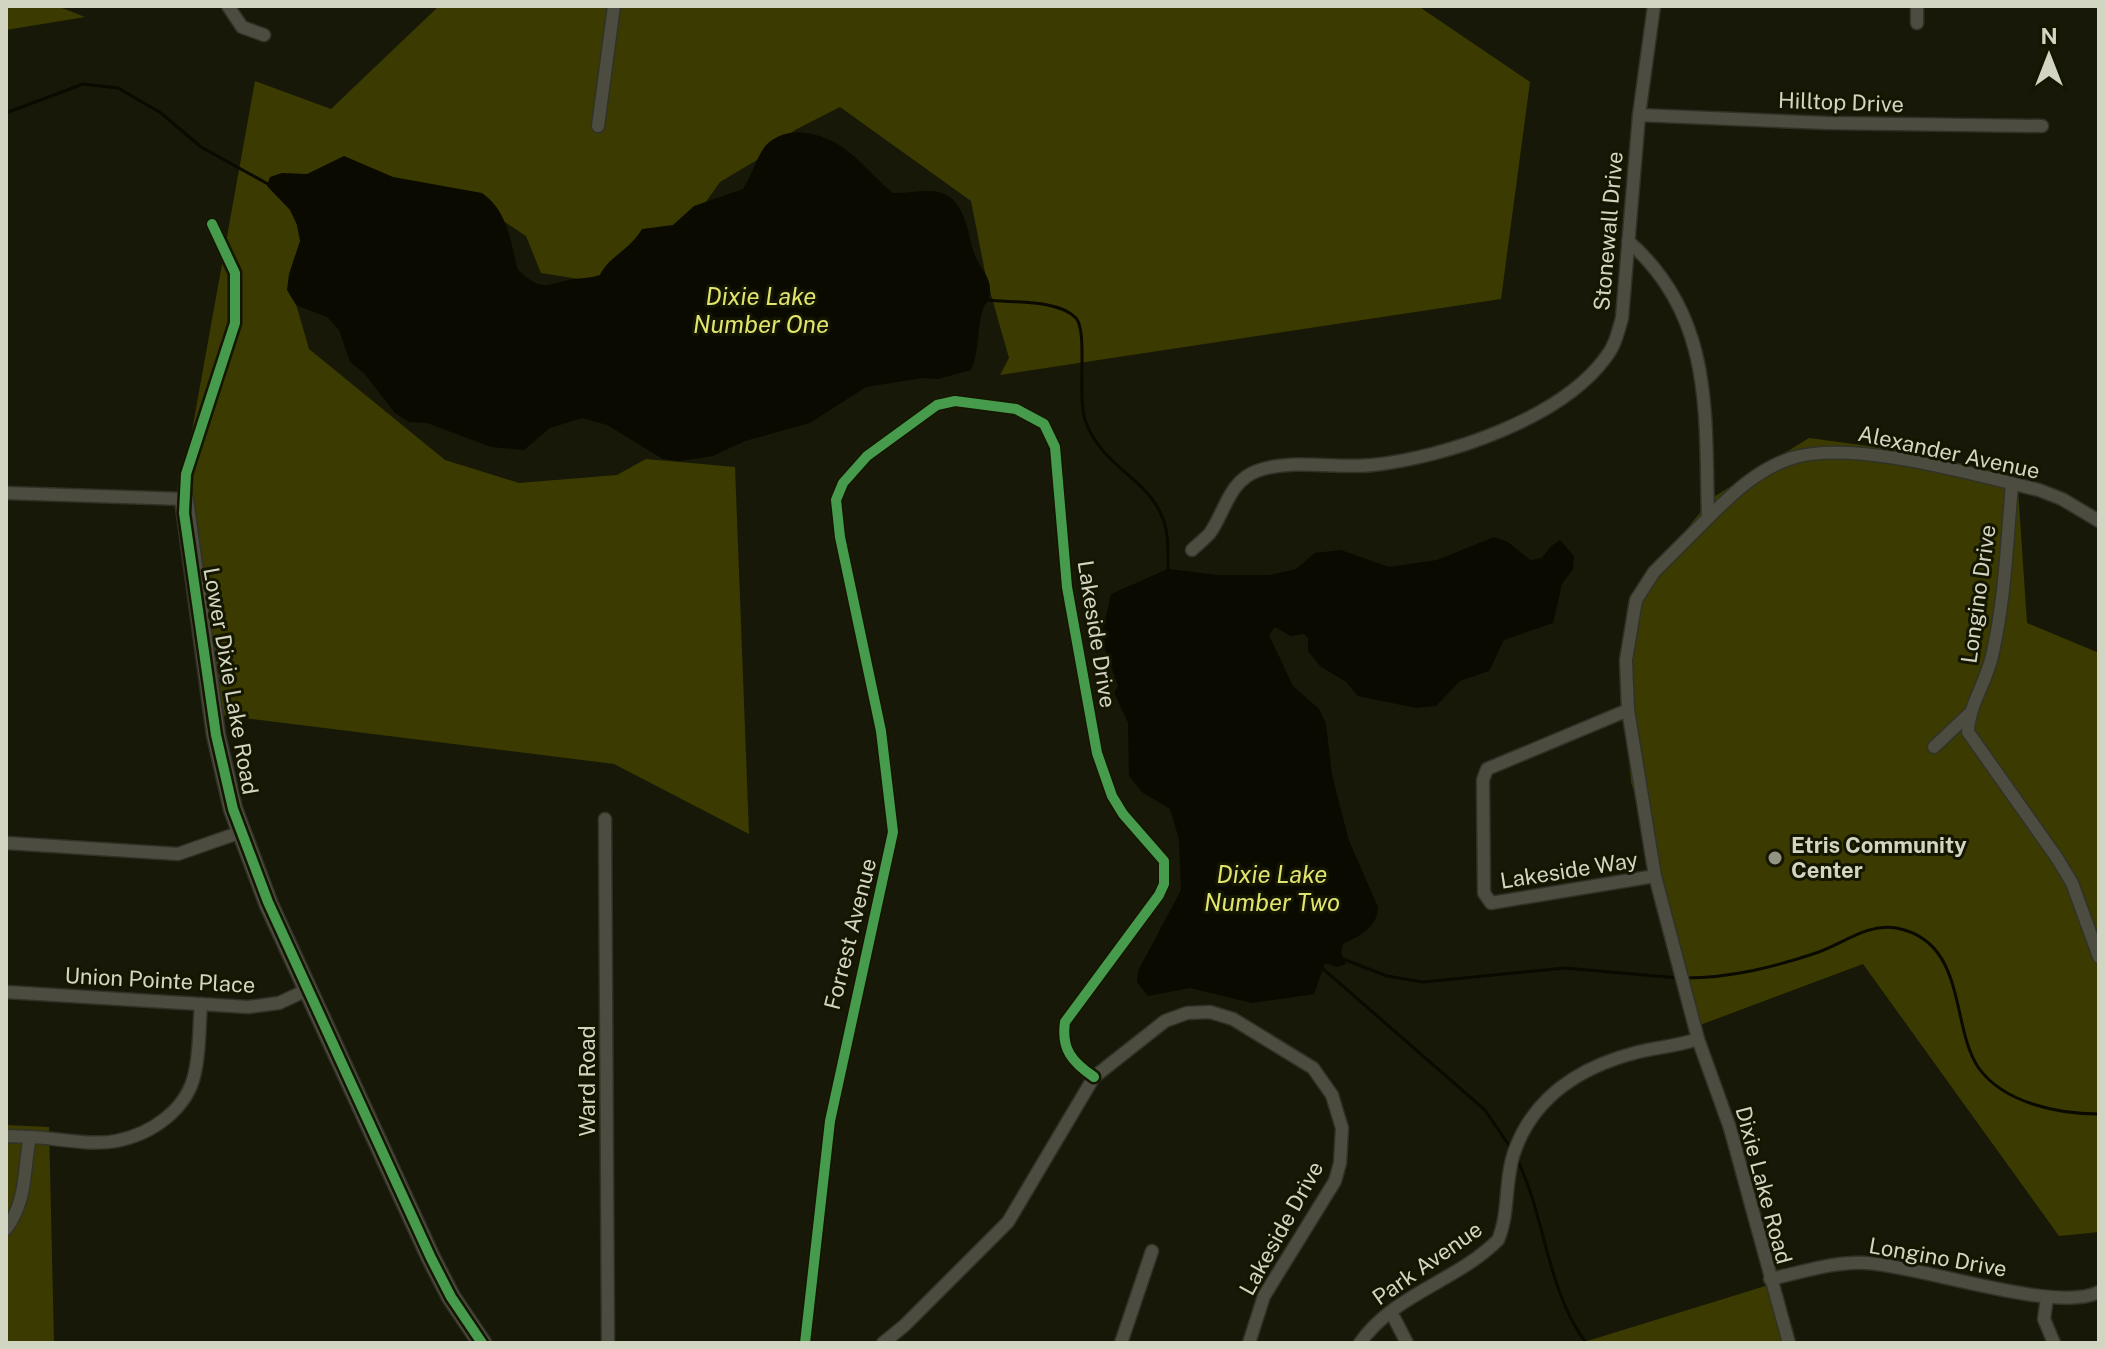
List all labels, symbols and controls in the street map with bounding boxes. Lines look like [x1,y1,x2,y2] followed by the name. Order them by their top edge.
[2009,16,2089,96] north arrow
[2040,23,2058,49] text: N
[1777,87,1905,117] street label: Hilltop Drive
[1588,150,1628,312] street label: Stonewall Drive
[693,282,829,338] water label: Dixie Lake Number One
[1856,420,2042,484] street label: Alexander Avenue
[1955,523,2001,665] street label: Longino Drive
[1073,559,1121,709] street label: Lakeside Drive
[198,565,264,797] street label: Lower Dixie Lake Road
[1791,832,1967,883] place label: Etris Community Center
[1498,846,1640,894] street label: Lakeside Way
[1766,849,1784,867] marker: Etris Community Center
[819,856,881,1012] street label: Forrest Avenue
[1204,860,1340,916] water label: Dixie Lake Number Two
[64,962,256,998] street label: Union Pointe Place
[574,1025,600,1137] street label: Ward Road
[1730,1103,1798,1267] street label: Dixie Lake Road
[1234,1157,1328,1299] street label: Lakeside Drive
[1367,1216,1487,1310] street label: Park Avenue
[1867,1232,2009,1282] street label: Longino Drive

